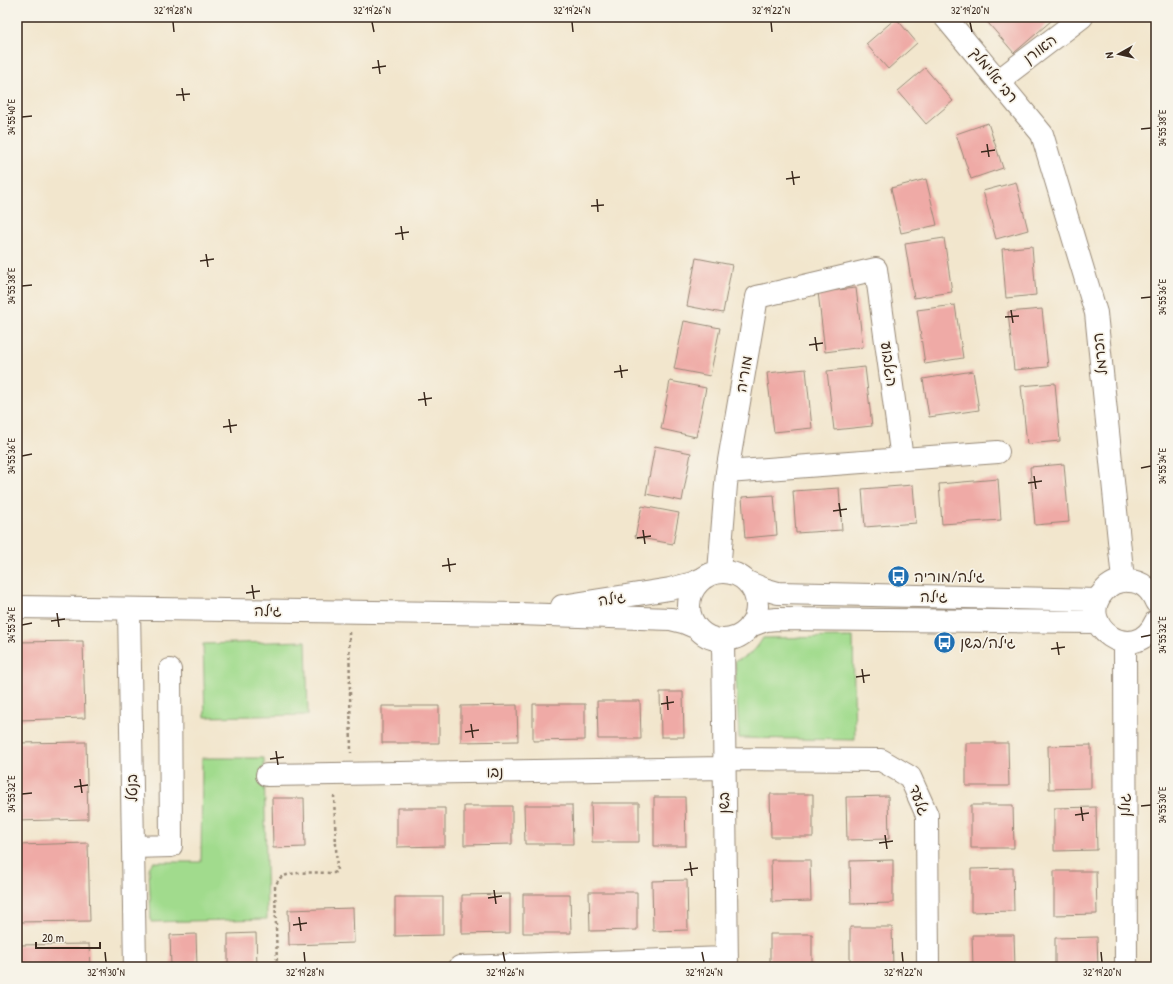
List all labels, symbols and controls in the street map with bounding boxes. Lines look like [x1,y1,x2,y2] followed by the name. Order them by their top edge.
[154,4,192,17] text: 32°19'28"N
[353,4,391,17] text: 32°19'26"N
[553,4,591,17] text: 32°19'24"N
[752,4,790,17] text: 32°19'22"N
[951,4,989,17] text: 32°19'20"N
[1019,29,1061,68] street label: האורן
[1099,34,1139,74] north arrow
[965,42,1023,107] street label: רבי אלימלך
[1102,51,1116,59] text: N
[5,98,18,135] text: 34°55'40"E
[1156,109,1169,146] text: 34°55'38"E
[5,267,18,304] text: 34°55'38"E
[1156,278,1169,315] text: 34°55'36"E
[1087,332,1112,376] street label: הכרמל
[876,340,903,388] street label: הגלבוע
[730,354,757,394] street label: מוריה
[5,437,18,474] text: 34°55'36"E
[1156,447,1169,484] text: 34°55'34"E
[886,564,912,590] bus stop icon: גילה/מוריה
[914,566,985,587] place label: גילה/מוריה
[597,586,627,611] street label: גילה
[920,586,948,607] street label: גילה
[254,600,282,621] street label: גילה
[5,606,18,643] text: 34°55'34"E
[1156,616,1169,654] text: 34°55'32"E
[931,630,957,656] bus stop icon: גילה/בשן
[960,632,1016,653] place label: גילה/בשן
[486,761,504,782] street label: נבו
[121,774,142,802] street label: בנטל
[5,775,18,813] text: 34°55'32"E
[904,781,935,818] street label: גלעד
[1156,786,1169,824] text: 34°55'30"E
[713,792,734,814] street label: בשן
[1114,793,1135,817] street label: גולן
[36,924,100,950] scale bar
[42,929,64,946] text: 20 m
[87,966,125,979] text: 32°19'30"N
[286,966,324,979] text: 32°19'28"N
[486,966,524,979] text: 32°19'26"N
[685,966,723,979] text: 32°19'24"N
[884,966,922,979] text: 32°19'22"N
[1083,966,1121,979] text: 32°19'20"N

